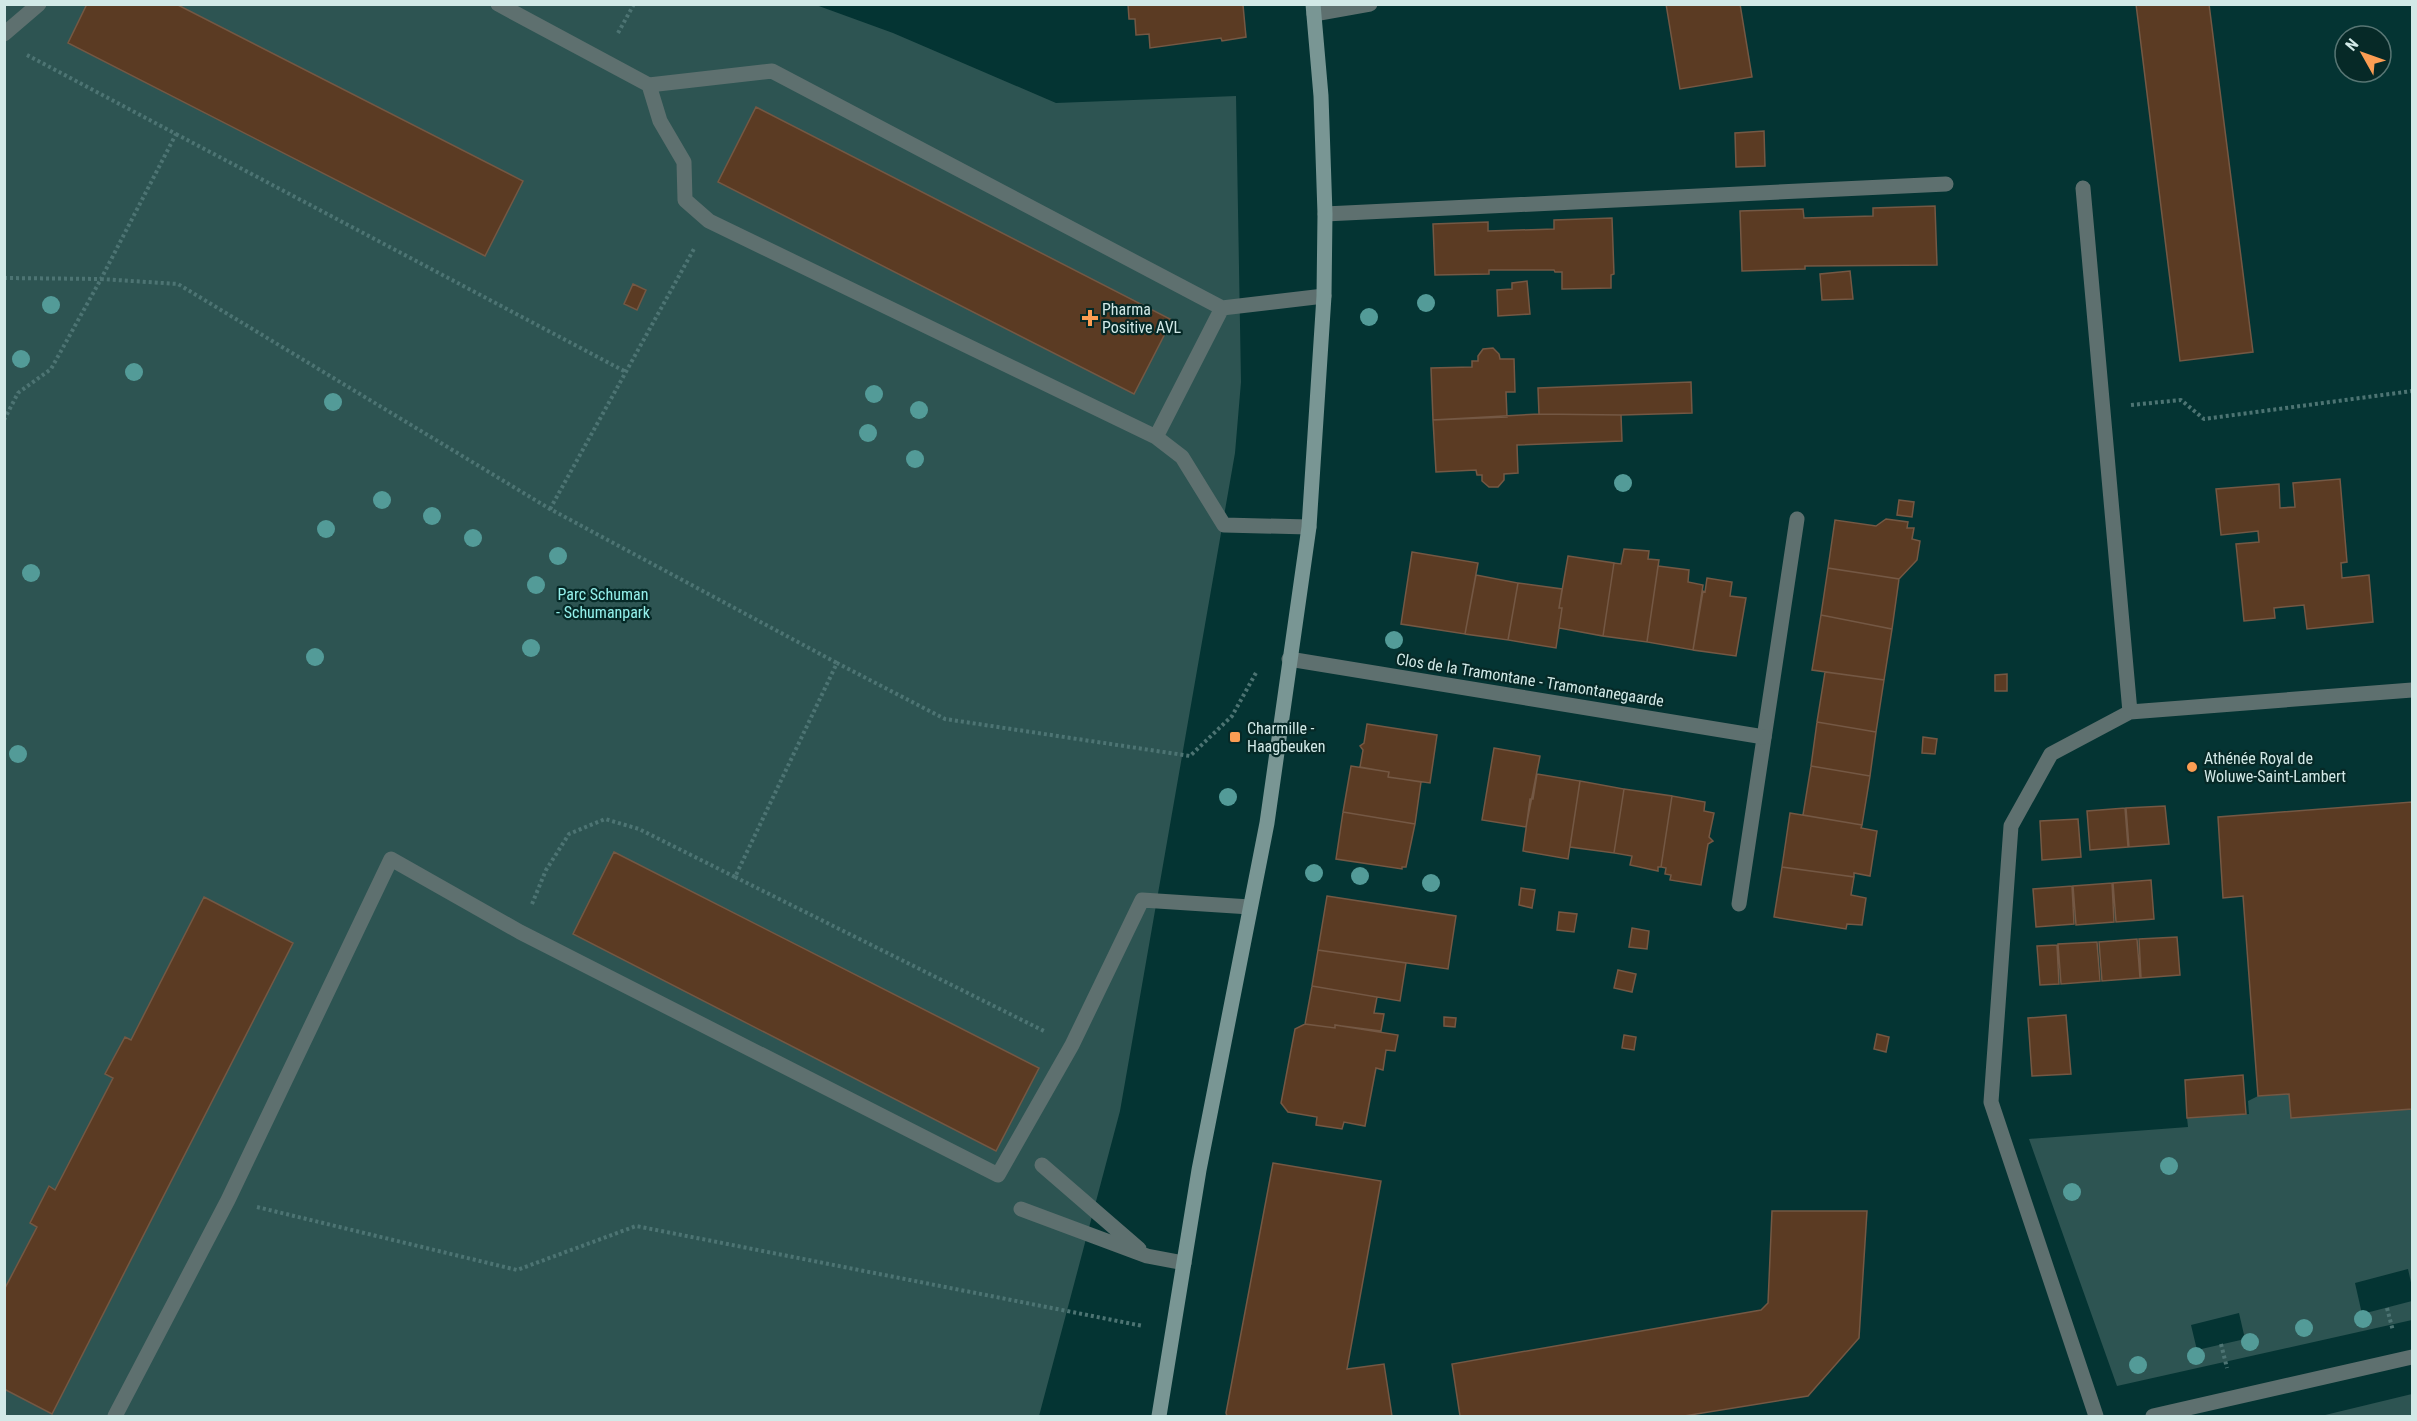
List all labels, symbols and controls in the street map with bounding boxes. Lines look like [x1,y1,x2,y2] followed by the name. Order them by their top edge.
[2333,24,2393,84] north arrow
[2341,35,2362,55] text: N
[1102,300,1182,337] place label: Pharma Positive AVL
[1083,311,1097,325] marker: Pharma Positive AVL
[556,585,651,622] park label: Parc Schuman - Schumanpark
[1395,649,1665,711] street label: Clos de la Tramontane - Tramontanegaarde
[1247,719,1326,756] place label: Charmille - Haagbeuken
[1228,730,1242,744] marker: Charmille - Haagbeuken
[2204,749,2346,786] place label: Athénée Royal de Woluwe-Saint-Lambert
[2185,760,2199,774] marker: Athénée Royal de Woluwe-Saint-Lambert

